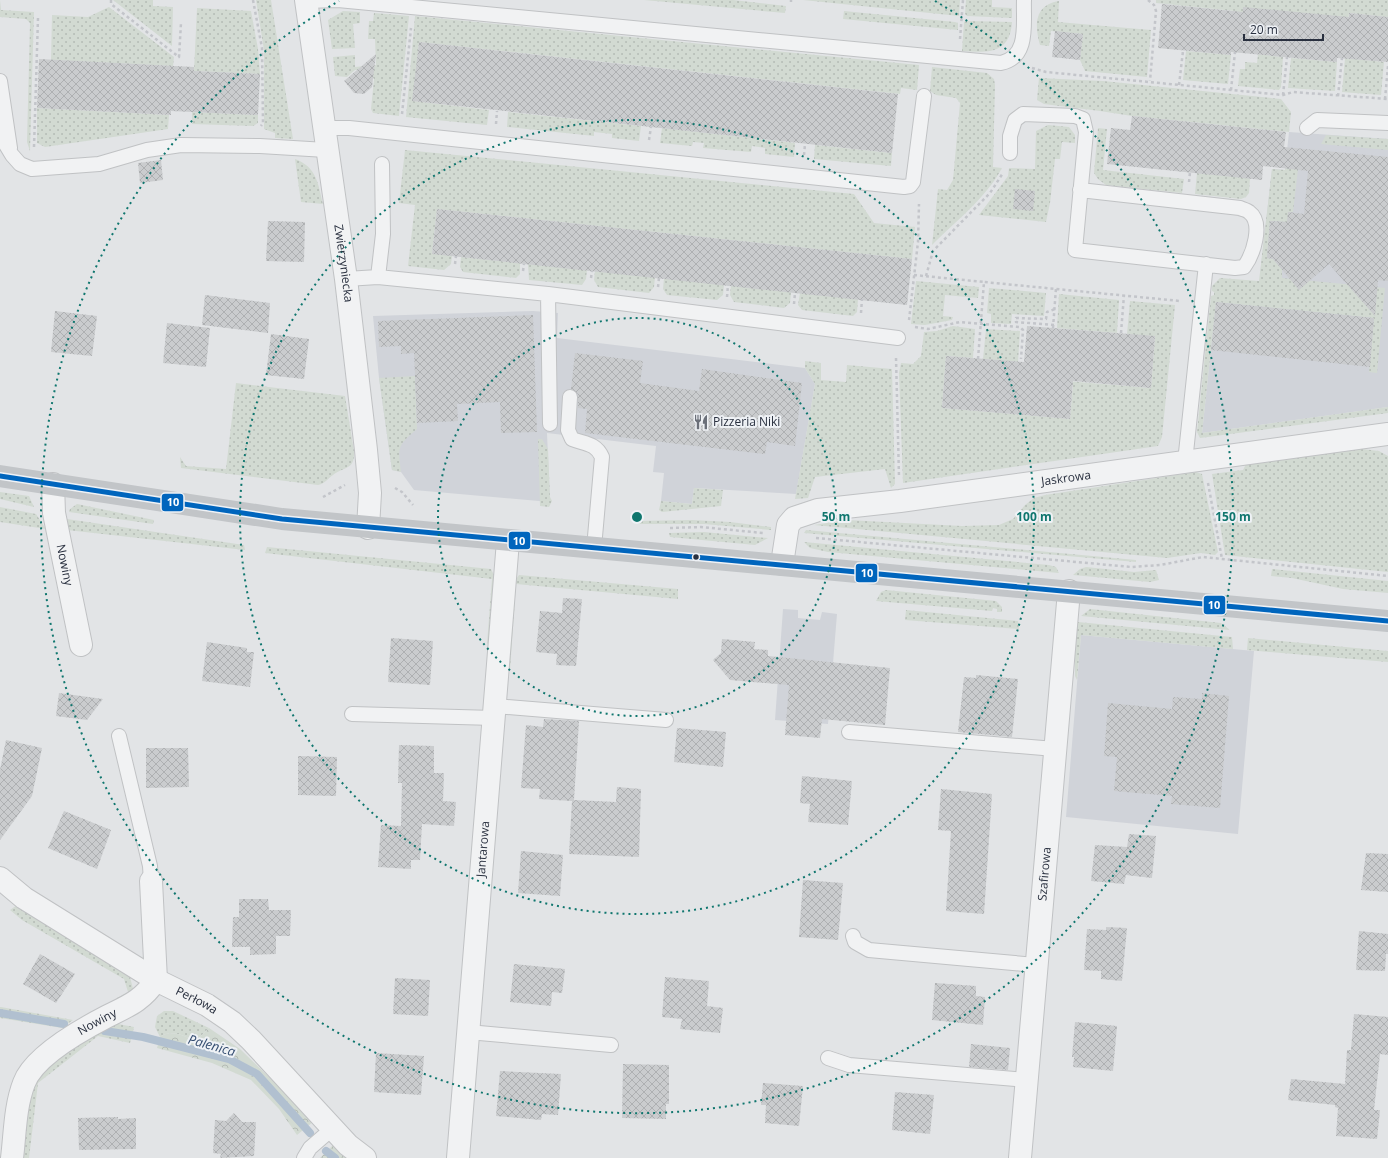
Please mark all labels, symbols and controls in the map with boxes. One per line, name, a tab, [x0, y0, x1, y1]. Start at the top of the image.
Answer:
scale bar	[1244, 16, 1323, 42]
text: 20 m	[1250, 21, 1278, 38]
street label: Zwierzyniecka	[330, 223, 358, 303]
restaurant icon: Pizzeria Niki	[692, 413, 710, 431]
place label: Pizzeria Niki	[713, 413, 780, 430]
street label: Jaskrowa	[1039, 466, 1092, 490]
line badge: 10	[161, 493, 184, 512]
text: 10	[167, 494, 179, 509]
text: 50 m	[822, 508, 850, 525]
text: 100 m	[1016, 508, 1052, 525]
text: 150 m	[1215, 508, 1251, 525]
centre of rings	[630, 510, 644, 524]
line badge: 10	[508, 531, 531, 550]
text: 10	[513, 533, 525, 548]
street label: Nowiny	[53, 543, 78, 588]
unlabelled marker	[691, 552, 701, 562]
line badge: 10	[855, 563, 878, 583]
text: 10	[861, 565, 873, 580]
line badge: 10	[1203, 595, 1226, 615]
text: 10	[1208, 597, 1220, 612]
street label: Jantarowa	[472, 820, 493, 879]
street label: Szafirowa	[1033, 846, 1055, 902]
street label: Perłowa	[173, 982, 221, 1018]
street label: Nowiny	[74, 1004, 120, 1039]
water label: Palenica	[186, 1030, 238, 1061]

